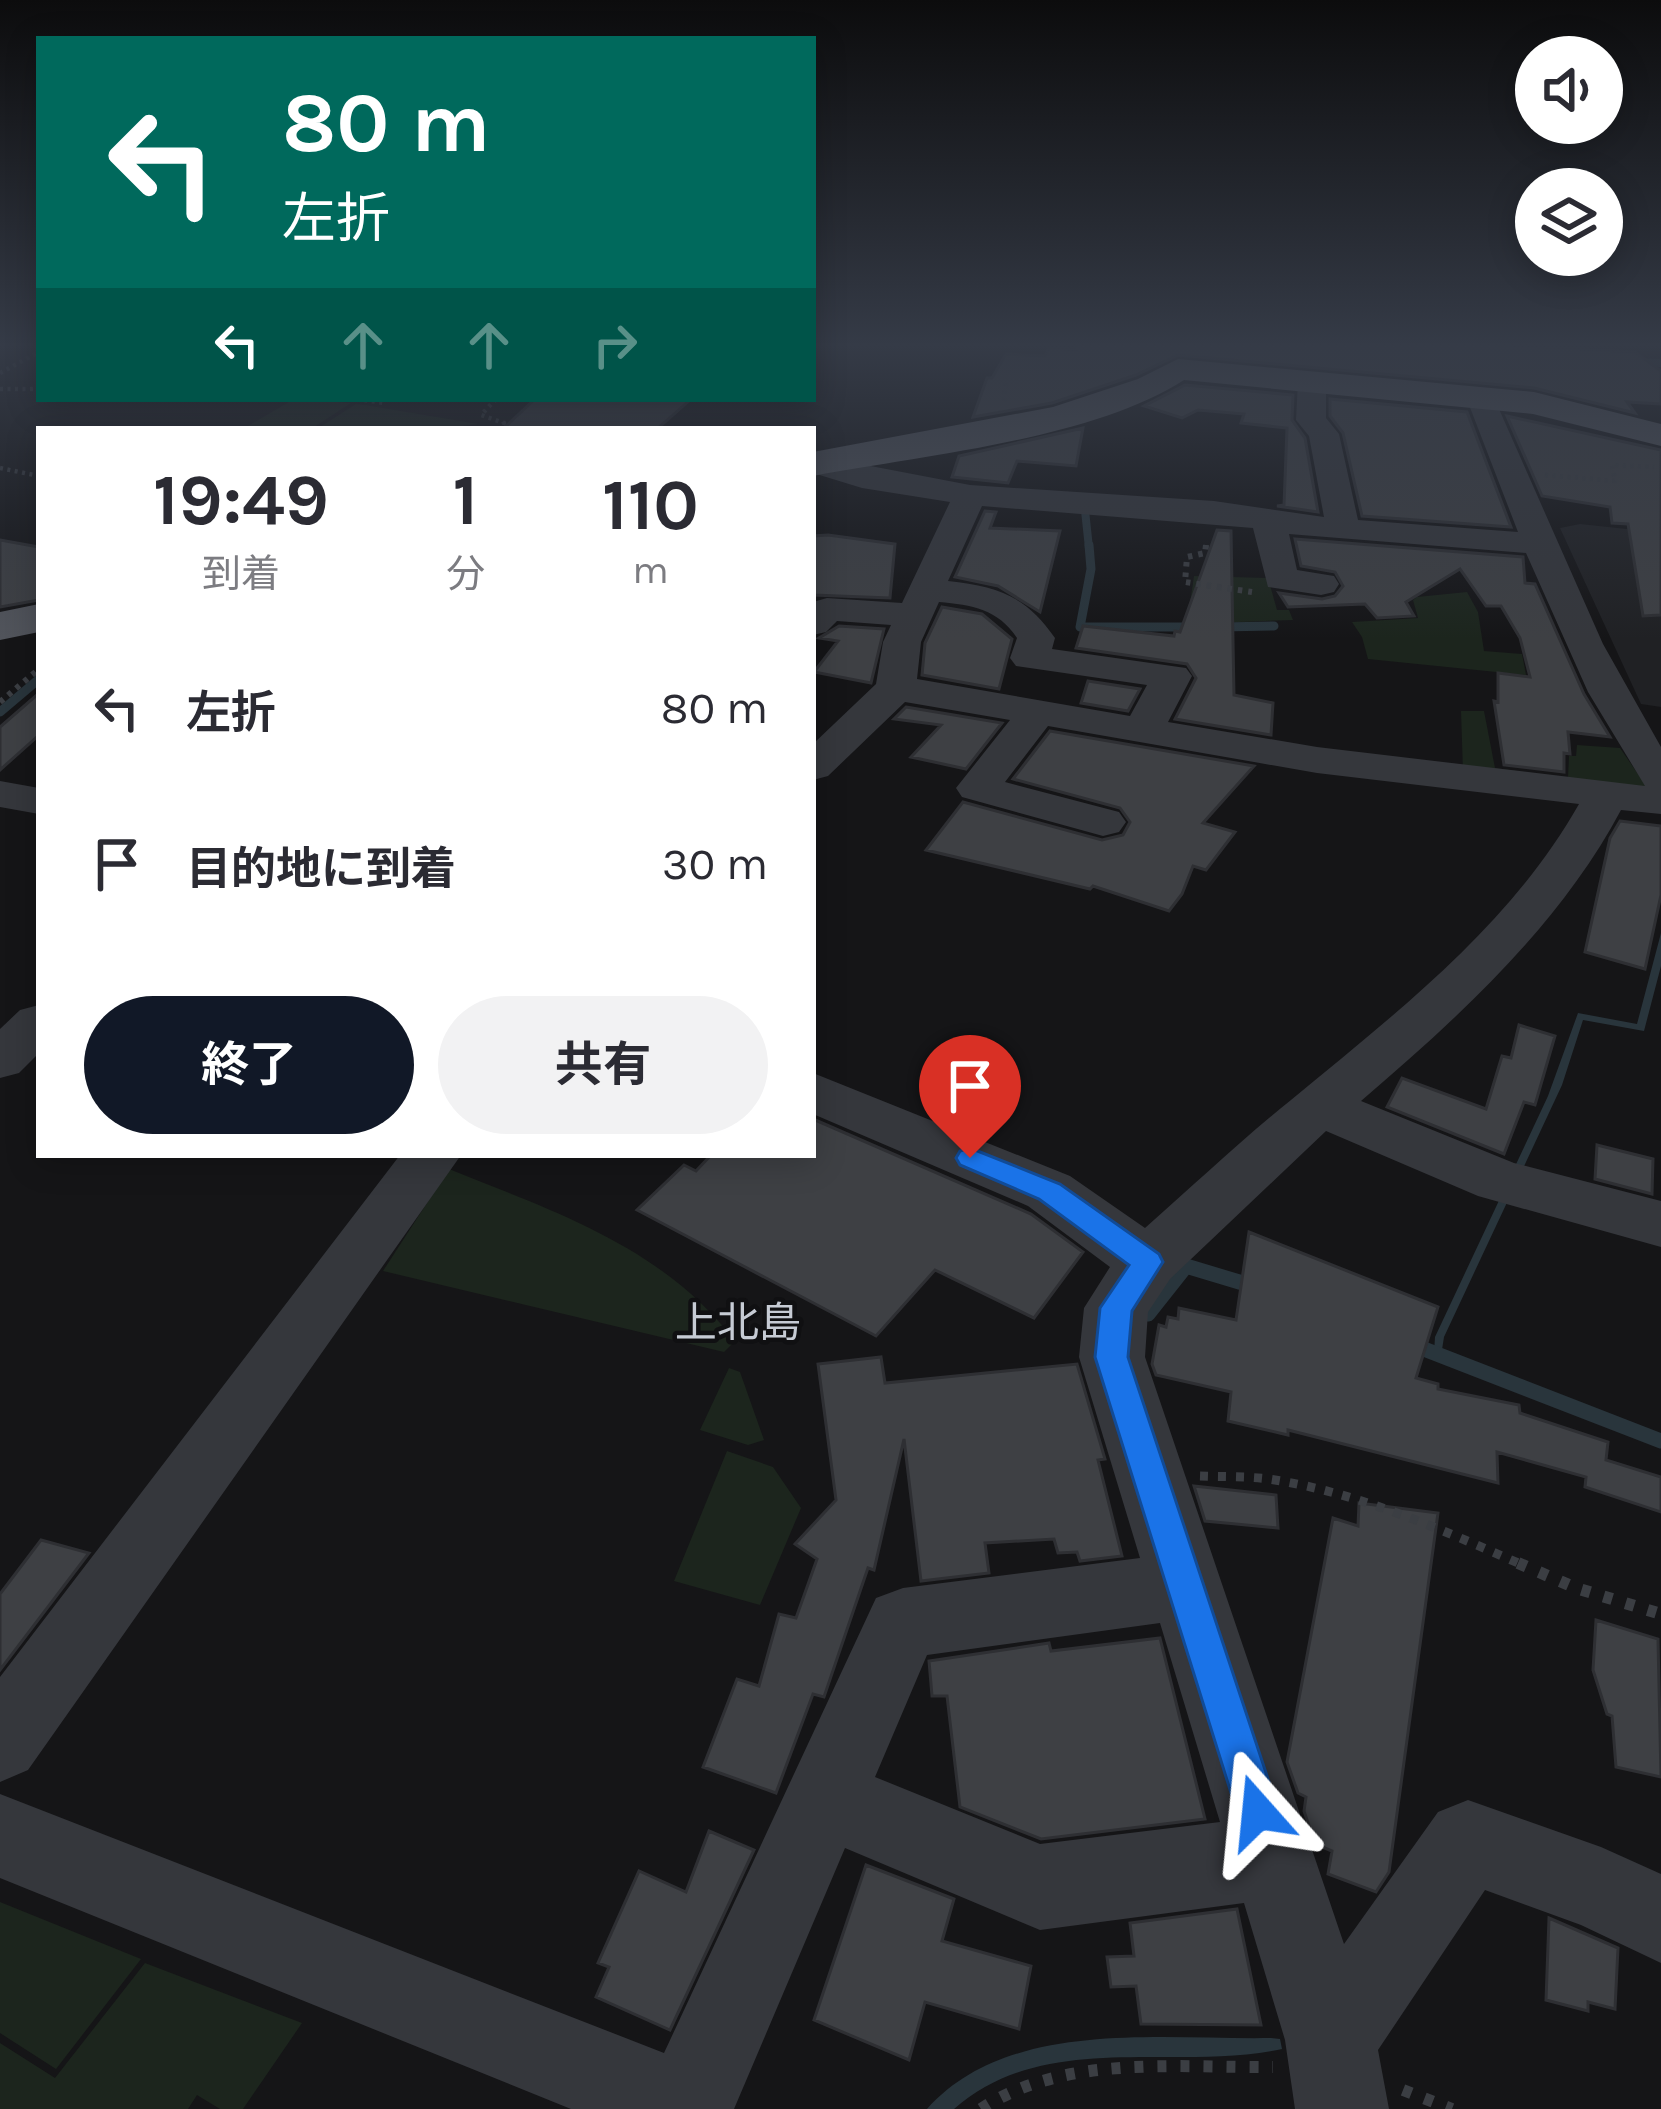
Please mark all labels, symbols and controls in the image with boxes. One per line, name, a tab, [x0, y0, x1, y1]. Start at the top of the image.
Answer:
map controls	[1515, 36, 1623, 276]
button: sound	[1515, 36, 1623, 144]
text: 80 m	[282, 74, 490, 172]
icon: left	[84, 84, 240, 240]
button: layers	[1515, 168, 1623, 276]
text: 左折	[282, 187, 390, 251]
icon: left	[204, 312, 270, 378]
icon: ahead	[330, 312, 396, 378]
icon: ahead	[456, 312, 522, 378]
icon: right	[582, 312, 648, 378]
text: 19:49	[153, 458, 329, 542]
text: 1	[453, 458, 478, 542]
text: 110	[602, 463, 699, 547]
text: m	[632, 547, 669, 593]
text: 到着	[202, 551, 280, 597]
text: 分	[446, 551, 485, 597]
icon: left	[84, 675, 150, 741]
text: 80 m	[661, 682, 768, 734]
text: 左折	[186, 687, 276, 739]
icon: arrive	[84, 831, 150, 897]
text: 30 m	[662, 838, 768, 890]
text: 目的地に到着	[186, 843, 456, 895]
button: 終了	[84, 996, 414, 1134]
button: 共有	[438, 996, 768, 1134]
pin	[919, 1035, 1021, 1158]
icon: arrive	[937, 1053, 1003, 1119]
district label: 上北島	[675, 1298, 801, 1348]
position arrow	[1195, 1749, 1321, 1875]

